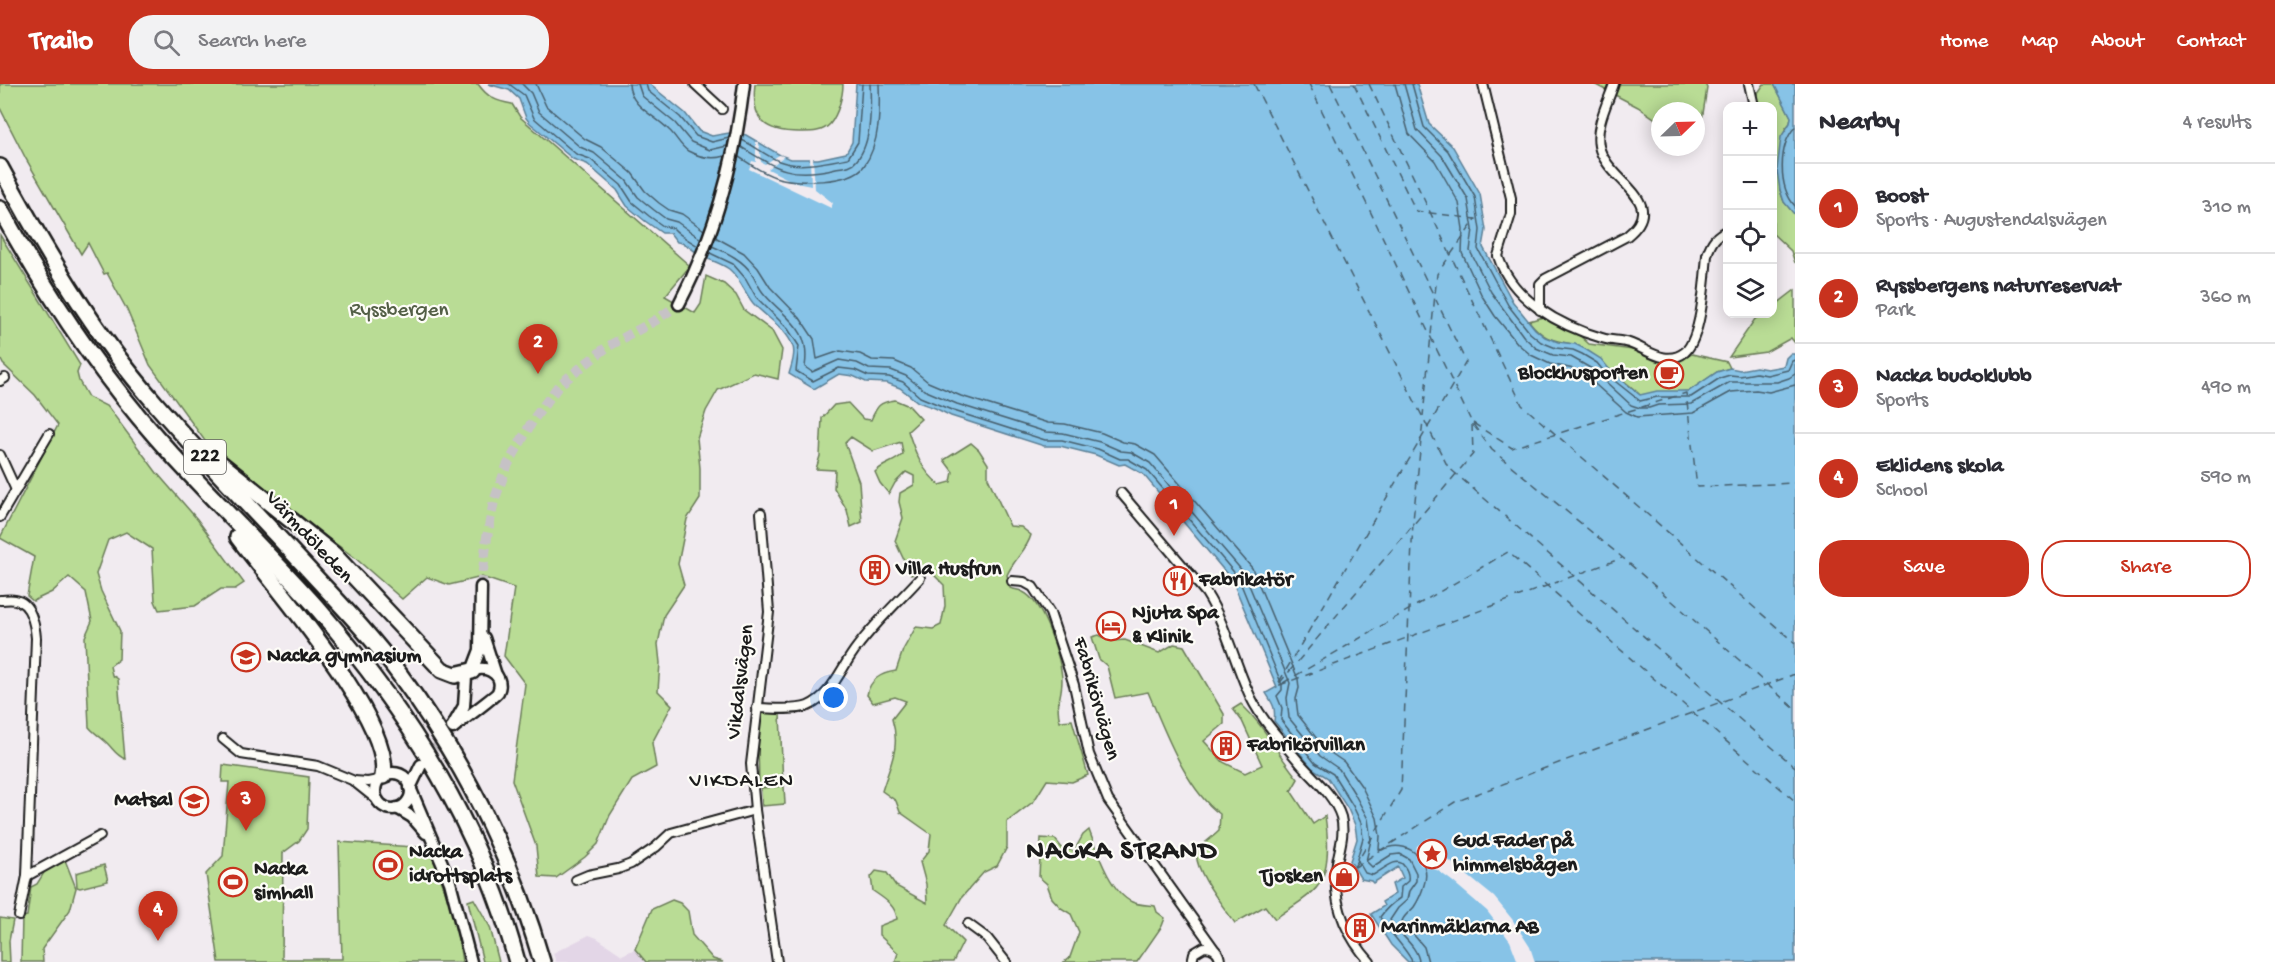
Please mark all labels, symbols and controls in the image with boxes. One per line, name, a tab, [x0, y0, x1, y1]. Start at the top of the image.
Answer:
search box	[129, 15, 549, 69]
text: Trailo	[30, 26, 93, 59]
icon: search	[150, 26, 183, 59]
text: Search here	[198, 29, 306, 55]
text: Home	[1940, 30, 1988, 55]
text: Map	[2021, 30, 2058, 55]
text: About	[2091, 30, 2144, 55]
text: Contact	[2177, 30, 2245, 55]
north arrow	[1651, 102, 1705, 156]
map controls	[1723, 102, 1777, 318]
button: +	[1723, 102, 1777, 156]
text: Nearby	[1819, 108, 1900, 139]
text: 4 results	[2183, 112, 2251, 135]
button: −	[1723, 156, 1777, 210]
text: Boost	[1876, 184, 1927, 210]
text: 1	[1834, 197, 1843, 220]
text: 310 m	[2202, 197, 2251, 220]
button: locate	[1723, 210, 1777, 264]
text: Sports · Augustendalsvägen	[1876, 210, 2107, 233]
button: layers	[1723, 264, 1777, 318]
text: Ryssbergens naturreservat	[1876, 274, 2120, 300]
text: 2	[1834, 287, 1843, 310]
text: 360 m	[2200, 287, 2251, 310]
park label: Ryssbergen	[350, 299, 448, 324]
text: Park	[1876, 300, 1914, 323]
pin: 2	[518, 324, 558, 374]
cafe icon: Blockhusporten	[1653, 358, 1685, 390]
place label: Blockhusporten	[1517, 362, 1649, 387]
text: Nacka budoklubb	[1876, 364, 2032, 390]
text: 3	[1833, 377, 1844, 400]
text: 490 m	[2201, 377, 2251, 400]
text: Sports	[1876, 390, 1928, 413]
road number: 222	[184, 440, 226, 474]
text: Eklidens skola	[1876, 454, 2004, 480]
text: 4	[1834, 467, 1843, 490]
text: 590 m	[2200, 467, 2251, 490]
text: School	[1876, 480, 1928, 503]
street label: Värmdöleden	[258, 486, 357, 589]
pin: 1	[1154, 486, 1194, 536]
button: Save	[1819, 540, 2029, 597]
button: Share	[2041, 540, 2251, 597]
building icon: Villa Husfrun	[859, 554, 891, 586]
place label: Villa Husfrun	[895, 558, 1002, 583]
restaurant icon: Fabrikatör	[1162, 565, 1194, 597]
place label: Fabrikatör	[1198, 569, 1295, 594]
place label: Njuta Spa & Klinik	[1132, 602, 1220, 651]
hotel icon: Njuta Spa & Klinik	[1095, 610, 1127, 642]
street label: Vikdalsvägen	[722, 623, 761, 742]
street label: Fabrikörvägen	[1065, 634, 1125, 763]
school or university icon: Nacka gymnasium	[230, 641, 262, 673]
place label: Nacka gymnasium	[267, 645, 421, 670]
your location	[819, 683, 848, 712]
building icon: Fabrikörvillan	[1210, 730, 1242, 762]
place label: Fabrikörvillan	[1246, 734, 1366, 759]
district label: VIKDALEN	[688, 769, 795, 795]
pin: 3	[226, 782, 266, 831]
school or university icon: Matsal	[178, 785, 210, 817]
place label: Matsal	[114, 789, 173, 814]
place label: Gud Fader på himmelsbågen	[1453, 830, 1578, 879]
district label: NACKA STRAND	[1026, 837, 1218, 869]
place icon: Gud Fader på himmelsbågen	[1416, 838, 1448, 870]
place label: Nacka idrottsplats	[409, 841, 513, 890]
sports icon: Nacka idrottsplats	[372, 849, 404, 881]
place label: Nacka simhall	[254, 858, 314, 907]
shop icon: Tjosken	[1328, 861, 1360, 893]
place label: Tjosken	[1258, 865, 1324, 890]
sports icon: Nacka simhall	[217, 866, 249, 898]
pin: 4	[138, 892, 178, 941]
building icon: Marinmäklarna AB	[1344, 912, 1376, 944]
place label: Marinmäklarna AB	[1381, 916, 1540, 941]

